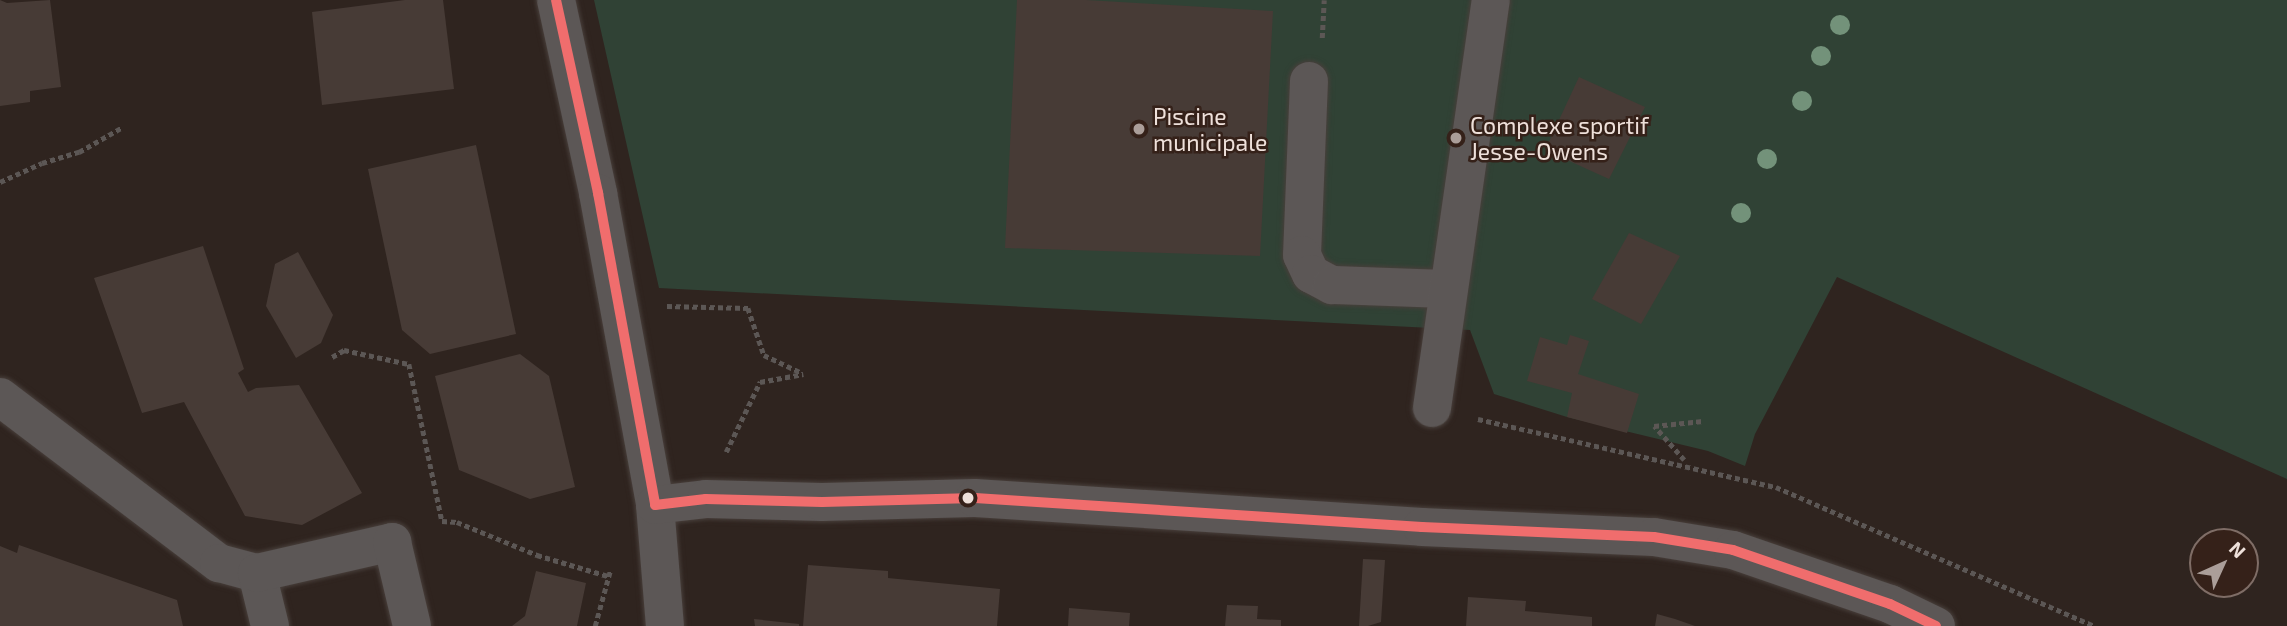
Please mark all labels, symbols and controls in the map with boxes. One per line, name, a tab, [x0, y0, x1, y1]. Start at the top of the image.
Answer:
place label: Piscine municipale	[1153, 102, 1267, 156]
place label: Complexe sportif Jesse-Owens	[1470, 111, 1649, 165]
marker: Piscine municipale	[1131, 121, 1147, 137]
marker: Complexe sportif Jesse-Owens	[1448, 130, 1464, 146]
unlabelled marker	[961, 491, 975, 505]
north arrow	[2189, 528, 2259, 598]
text: N	[2225, 536, 2251, 562]

